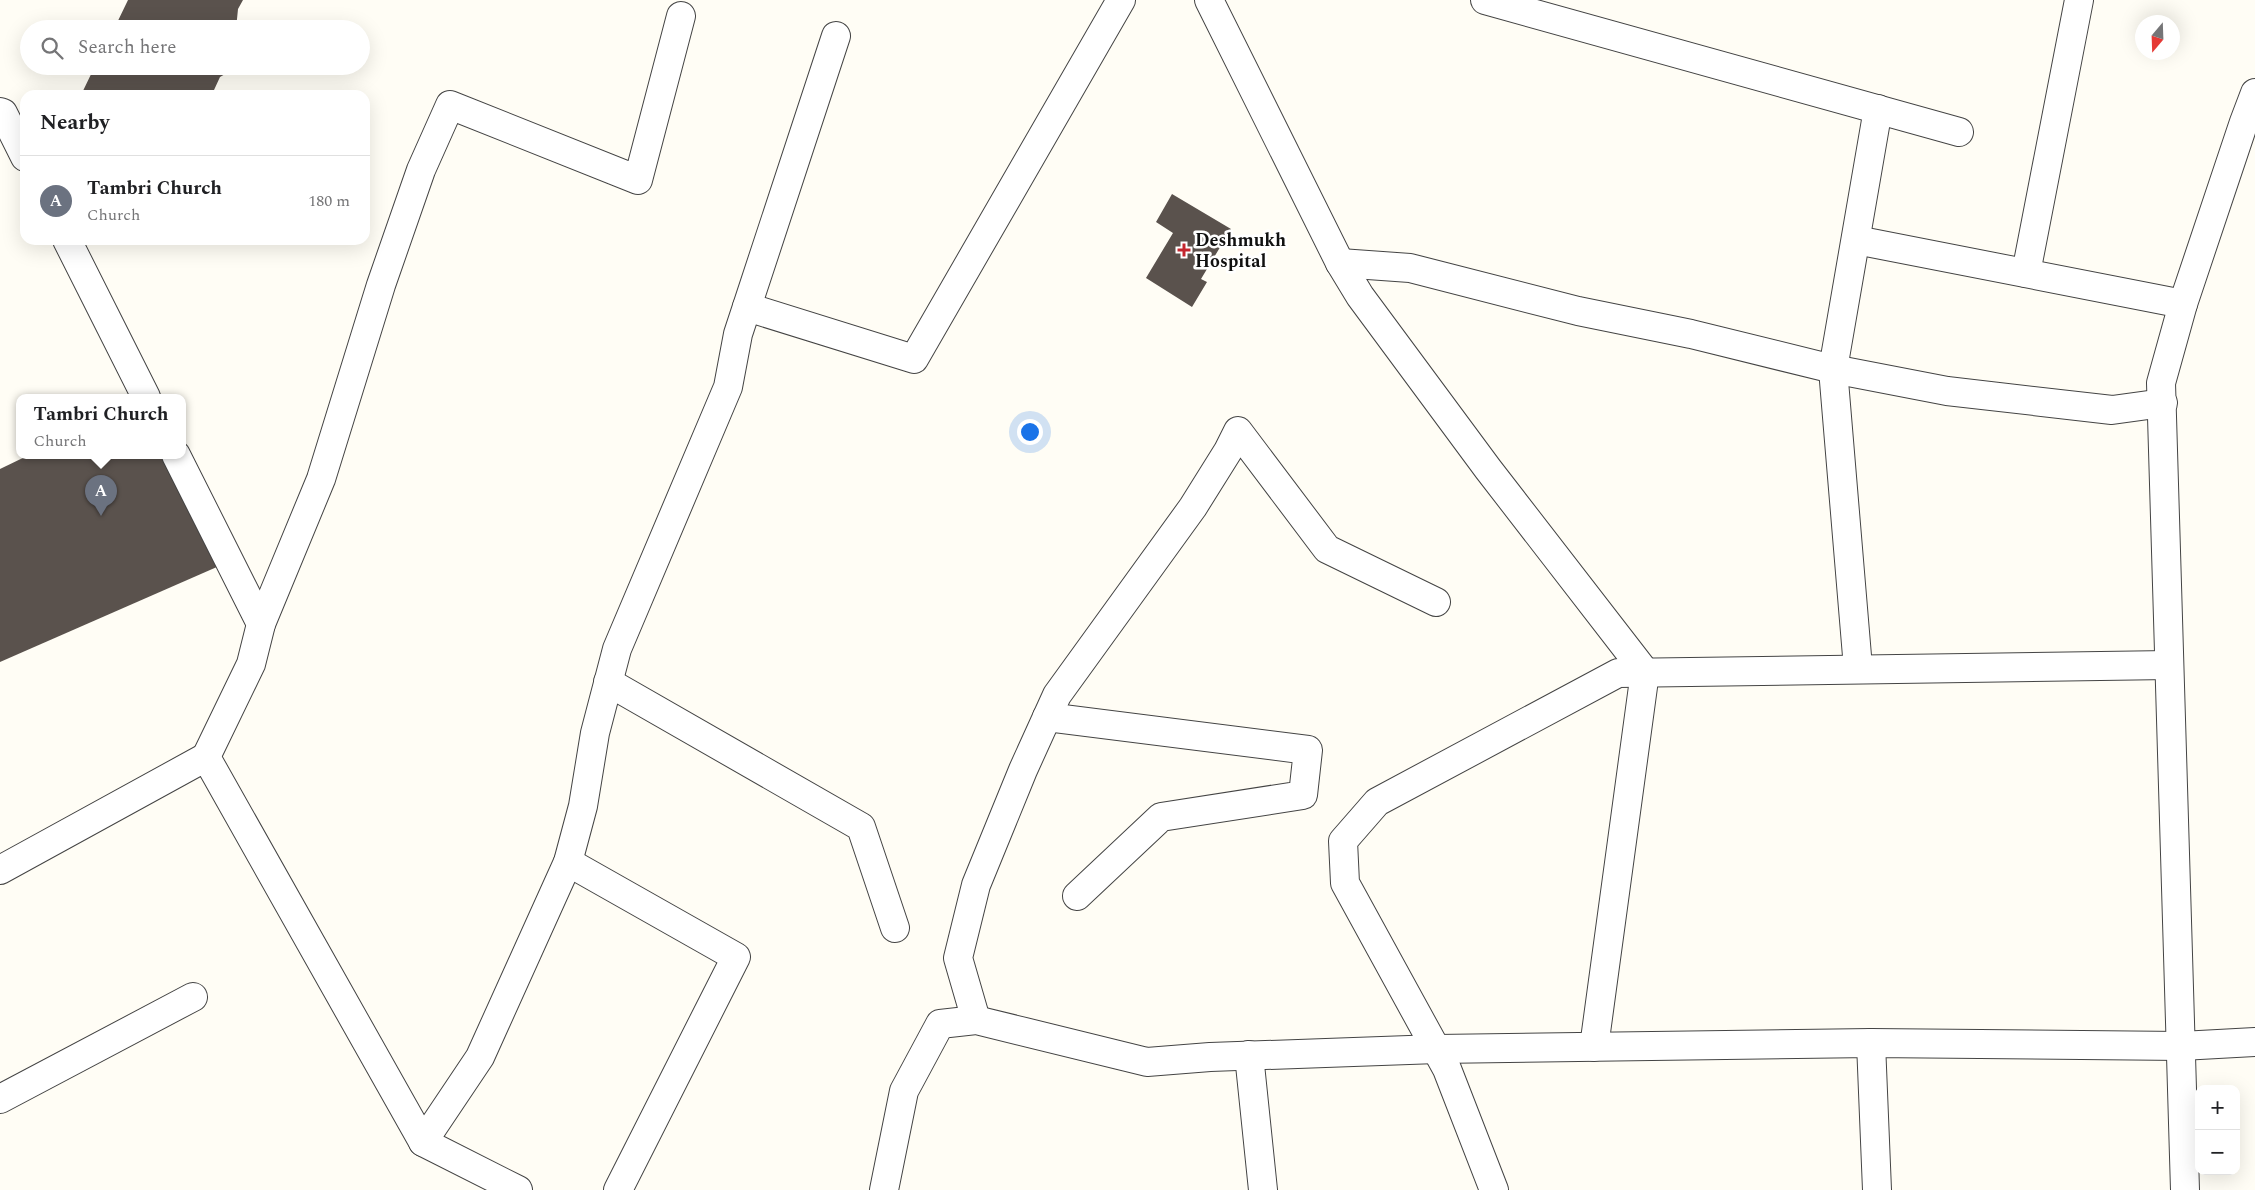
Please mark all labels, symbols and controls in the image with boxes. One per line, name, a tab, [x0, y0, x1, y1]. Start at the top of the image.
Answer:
north arrow	[2135, 15, 2180, 60]
search box	[20, 20, 370, 75]
text: Search here	[78, 33, 177, 62]
icon: search	[38, 34, 66, 62]
text: Nearby	[40, 107, 110, 139]
text: Tambri Church	[87, 174, 222, 203]
text: A	[50, 189, 62, 213]
text: 180 m	[308, 189, 350, 213]
text: Church	[87, 203, 140, 227]
place label: Deshmukh Hospital	[1195, 227, 1286, 275]
marker: Deshmukh Hospital	[1177, 243, 1191, 257]
popup	[16, 394, 186, 459]
text: Tambri Church	[33, 400, 169, 429]
your location	[1017, 419, 1043, 445]
text: Church	[33, 429, 87, 453]
pin: A	[85, 475, 117, 516]
map controls	[2195, 1085, 2240, 1175]
button: +	[2195, 1085, 2240, 1130]
button: −	[2195, 1130, 2240, 1175]

